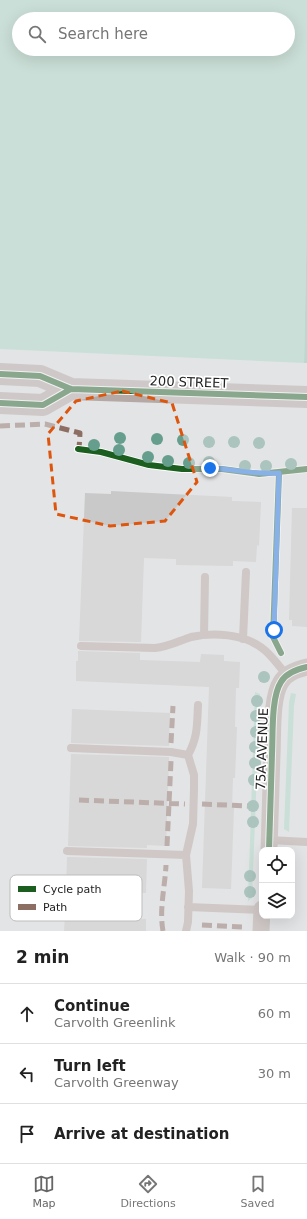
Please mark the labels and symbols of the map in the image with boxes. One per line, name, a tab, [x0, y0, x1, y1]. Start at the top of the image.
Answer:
street label: 200 STREET	[149, 373, 229, 391]
route end	[201, 459, 219, 477]
route start	[265, 621, 283, 639]
street label: 75A AVENUE	[253, 708, 271, 790]
legend	[10, 875, 142, 921]
text: Cycle path	[43, 883, 102, 896]
text: Path	[43, 901, 67, 914]

